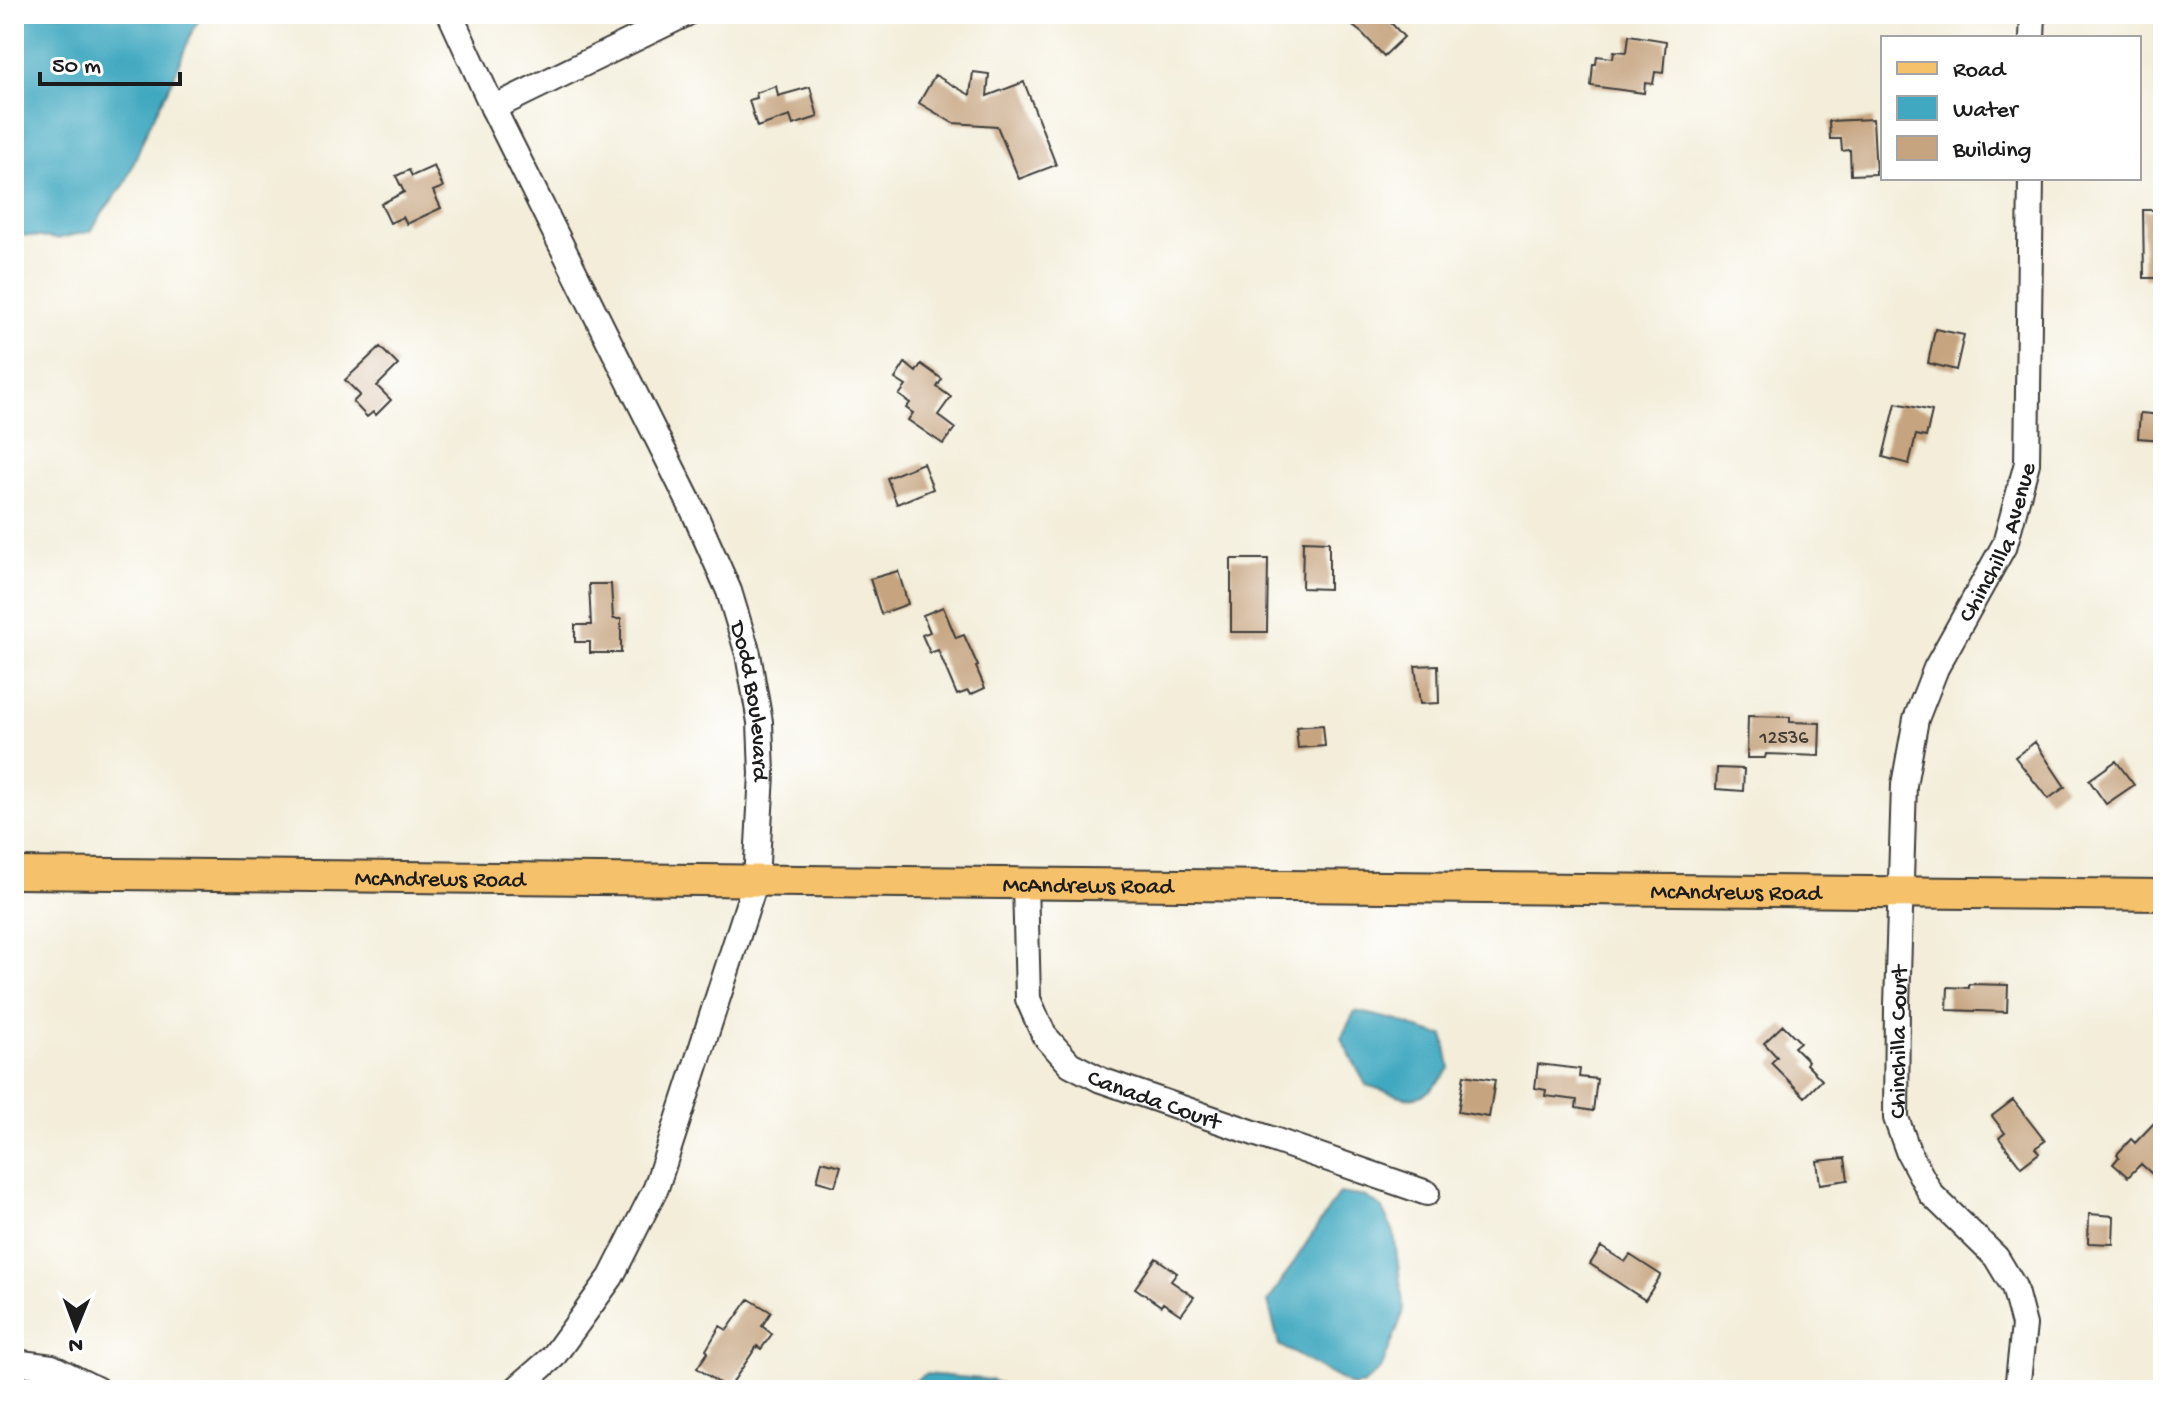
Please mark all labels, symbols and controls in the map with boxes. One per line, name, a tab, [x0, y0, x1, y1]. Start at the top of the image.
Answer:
scale bar	[40, 36, 180, 86]
legend	[1881, 36, 2141, 180]
text: 50 m	[52, 53, 101, 82]
text: Road	[1953, 57, 2007, 86]
text: Water	[1953, 97, 2020, 126]
text: Building	[1952, 137, 2031, 166]
street label: Chinchilla Avenue	[1953, 459, 2045, 628]
street label: Dodd Boulevard	[720, 616, 773, 784]
house number: 12536	[1759, 728, 1809, 751]
street label: McAndrews Road	[354, 865, 527, 896]
street label: McAndrews Road	[1002, 872, 1175, 903]
street label: McAndrews Road	[1650, 879, 1823, 910]
street label: Chinchilla Court	[1885, 963, 1916, 1119]
street label: Canada Court	[1081, 1064, 1226, 1139]
north arrow	[36, 1288, 116, 1368]
text: N	[68, 1331, 83, 1357]

